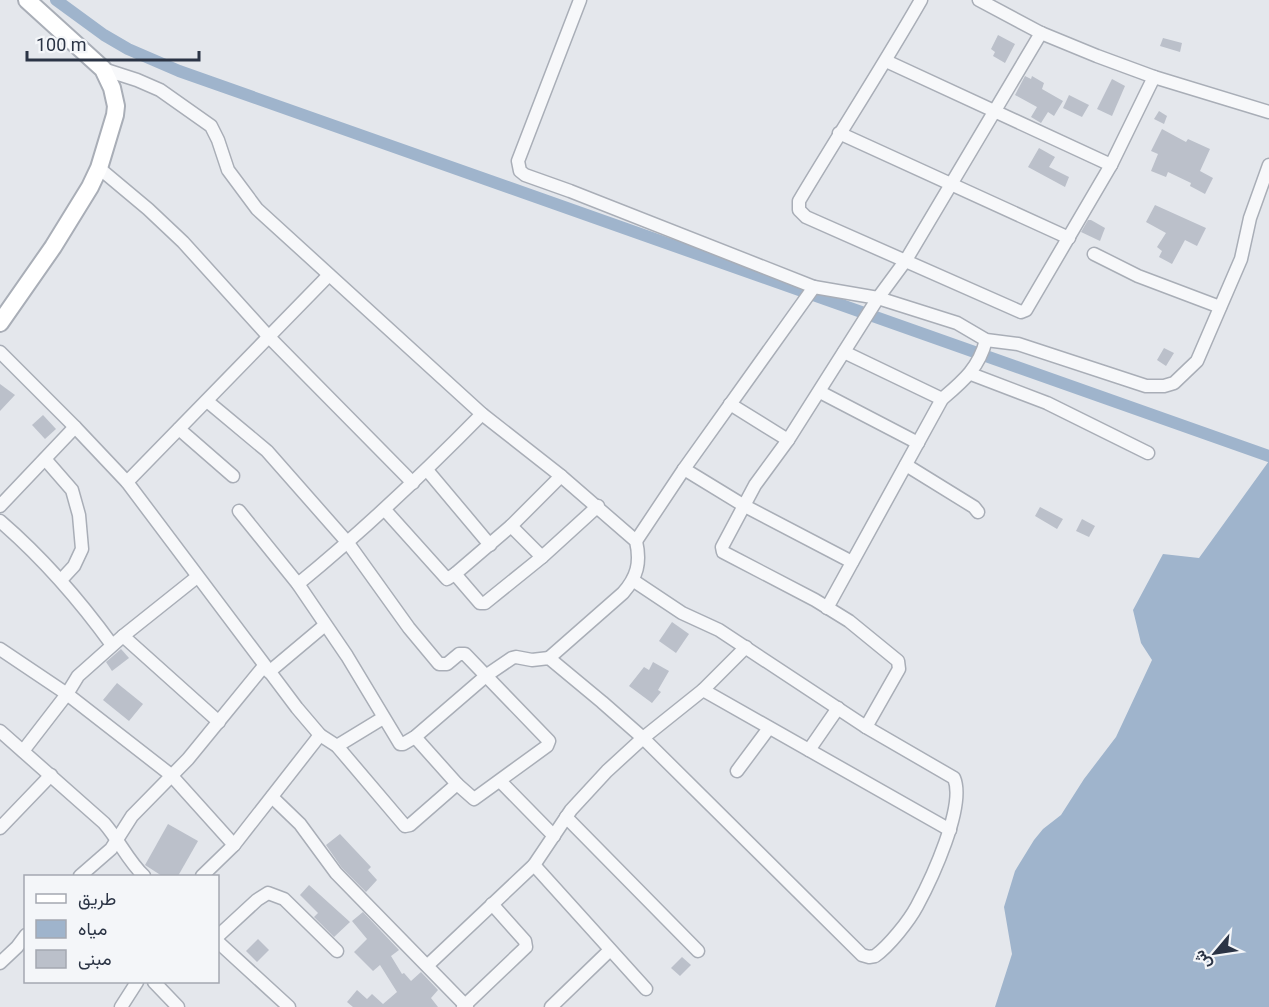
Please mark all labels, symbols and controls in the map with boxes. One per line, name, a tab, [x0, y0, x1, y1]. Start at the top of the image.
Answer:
scale bar	[27, 24, 200, 62]
text: 100 m	[36, 34, 87, 55]
legend	[24, 875, 219, 983]
text: طريق	[78, 888, 116, 910]
text: مياه	[78, 918, 107, 939]
north arrow	[1185, 923, 1245, 983]
text: ش	[1189, 947, 1215, 973]
text: مبنى	[78, 948, 112, 970]

